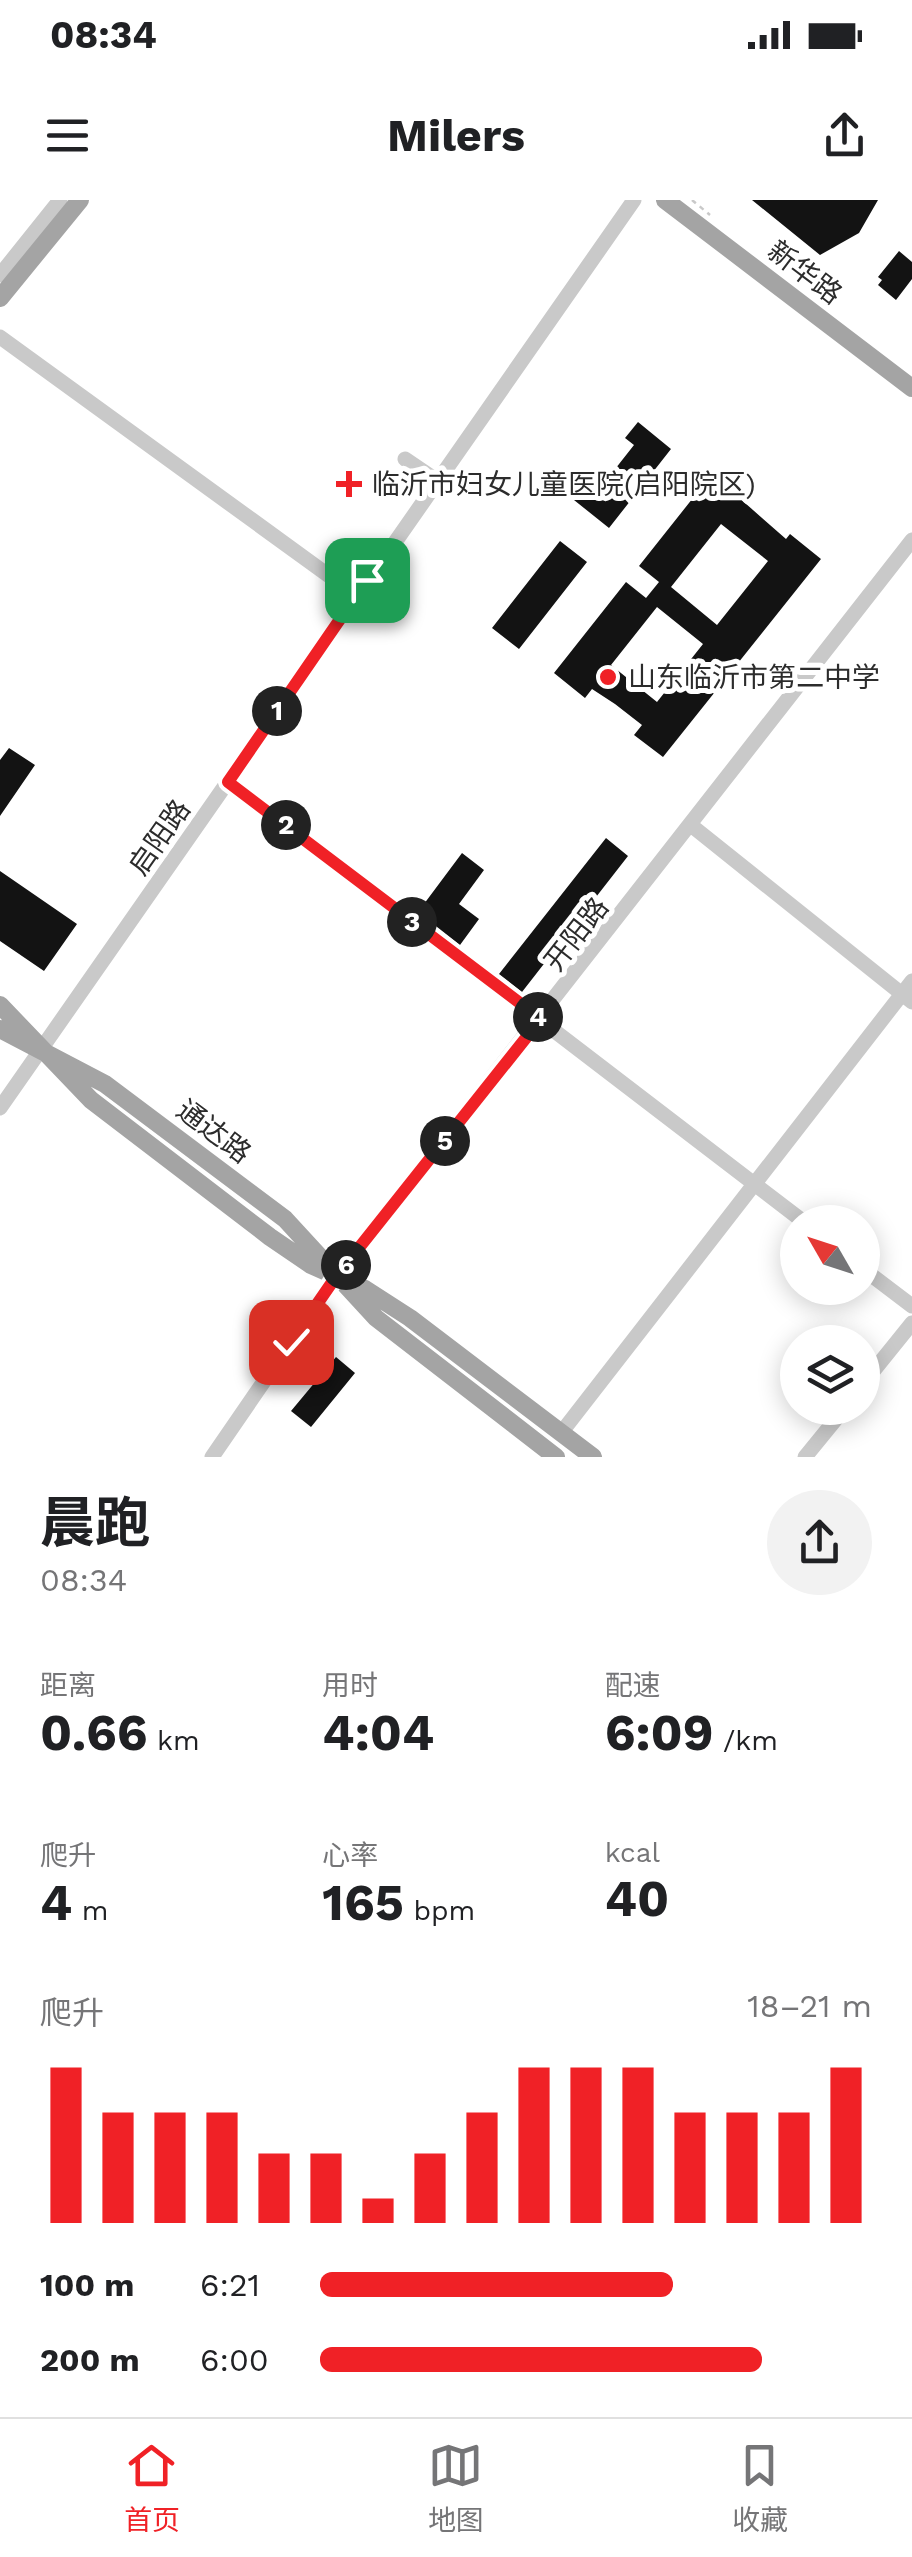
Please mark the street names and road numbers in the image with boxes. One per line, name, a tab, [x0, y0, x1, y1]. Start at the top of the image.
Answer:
street label: 新华路	[761, 234, 848, 311]
street label: 启阳路	[122, 793, 197, 881]
street label: 开阳路	[538, 891, 615, 978]
street label: 通达路	[170, 1093, 257, 1170]

